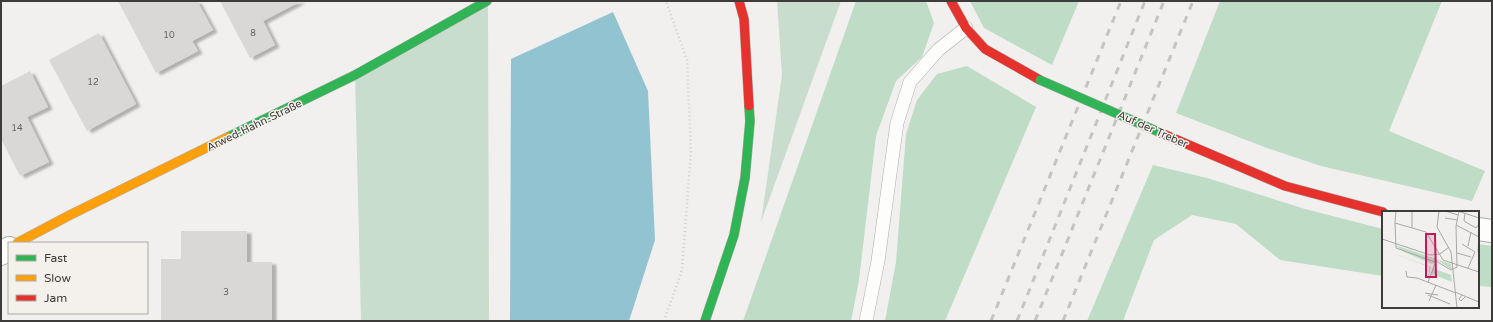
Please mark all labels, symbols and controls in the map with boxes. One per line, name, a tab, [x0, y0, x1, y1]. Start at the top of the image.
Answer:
house number: 8	[250, 28, 256, 39]
house number: 10	[163, 30, 175, 41]
house number: 12	[87, 77, 99, 88]
street label: Arwed-Hahn-Straße	[205, 97, 304, 154]
street label: Auf der Treber	[1116, 108, 1191, 151]
house number: 14	[11, 123, 23, 134]
inset map	[1382, 211, 1479, 308]
legend	[8, 242, 148, 314]
text: Fast	[44, 251, 68, 265]
text: Slow	[44, 271, 71, 285]
house number: 3	[223, 287, 229, 298]
text: Jam	[44, 291, 67, 305]

